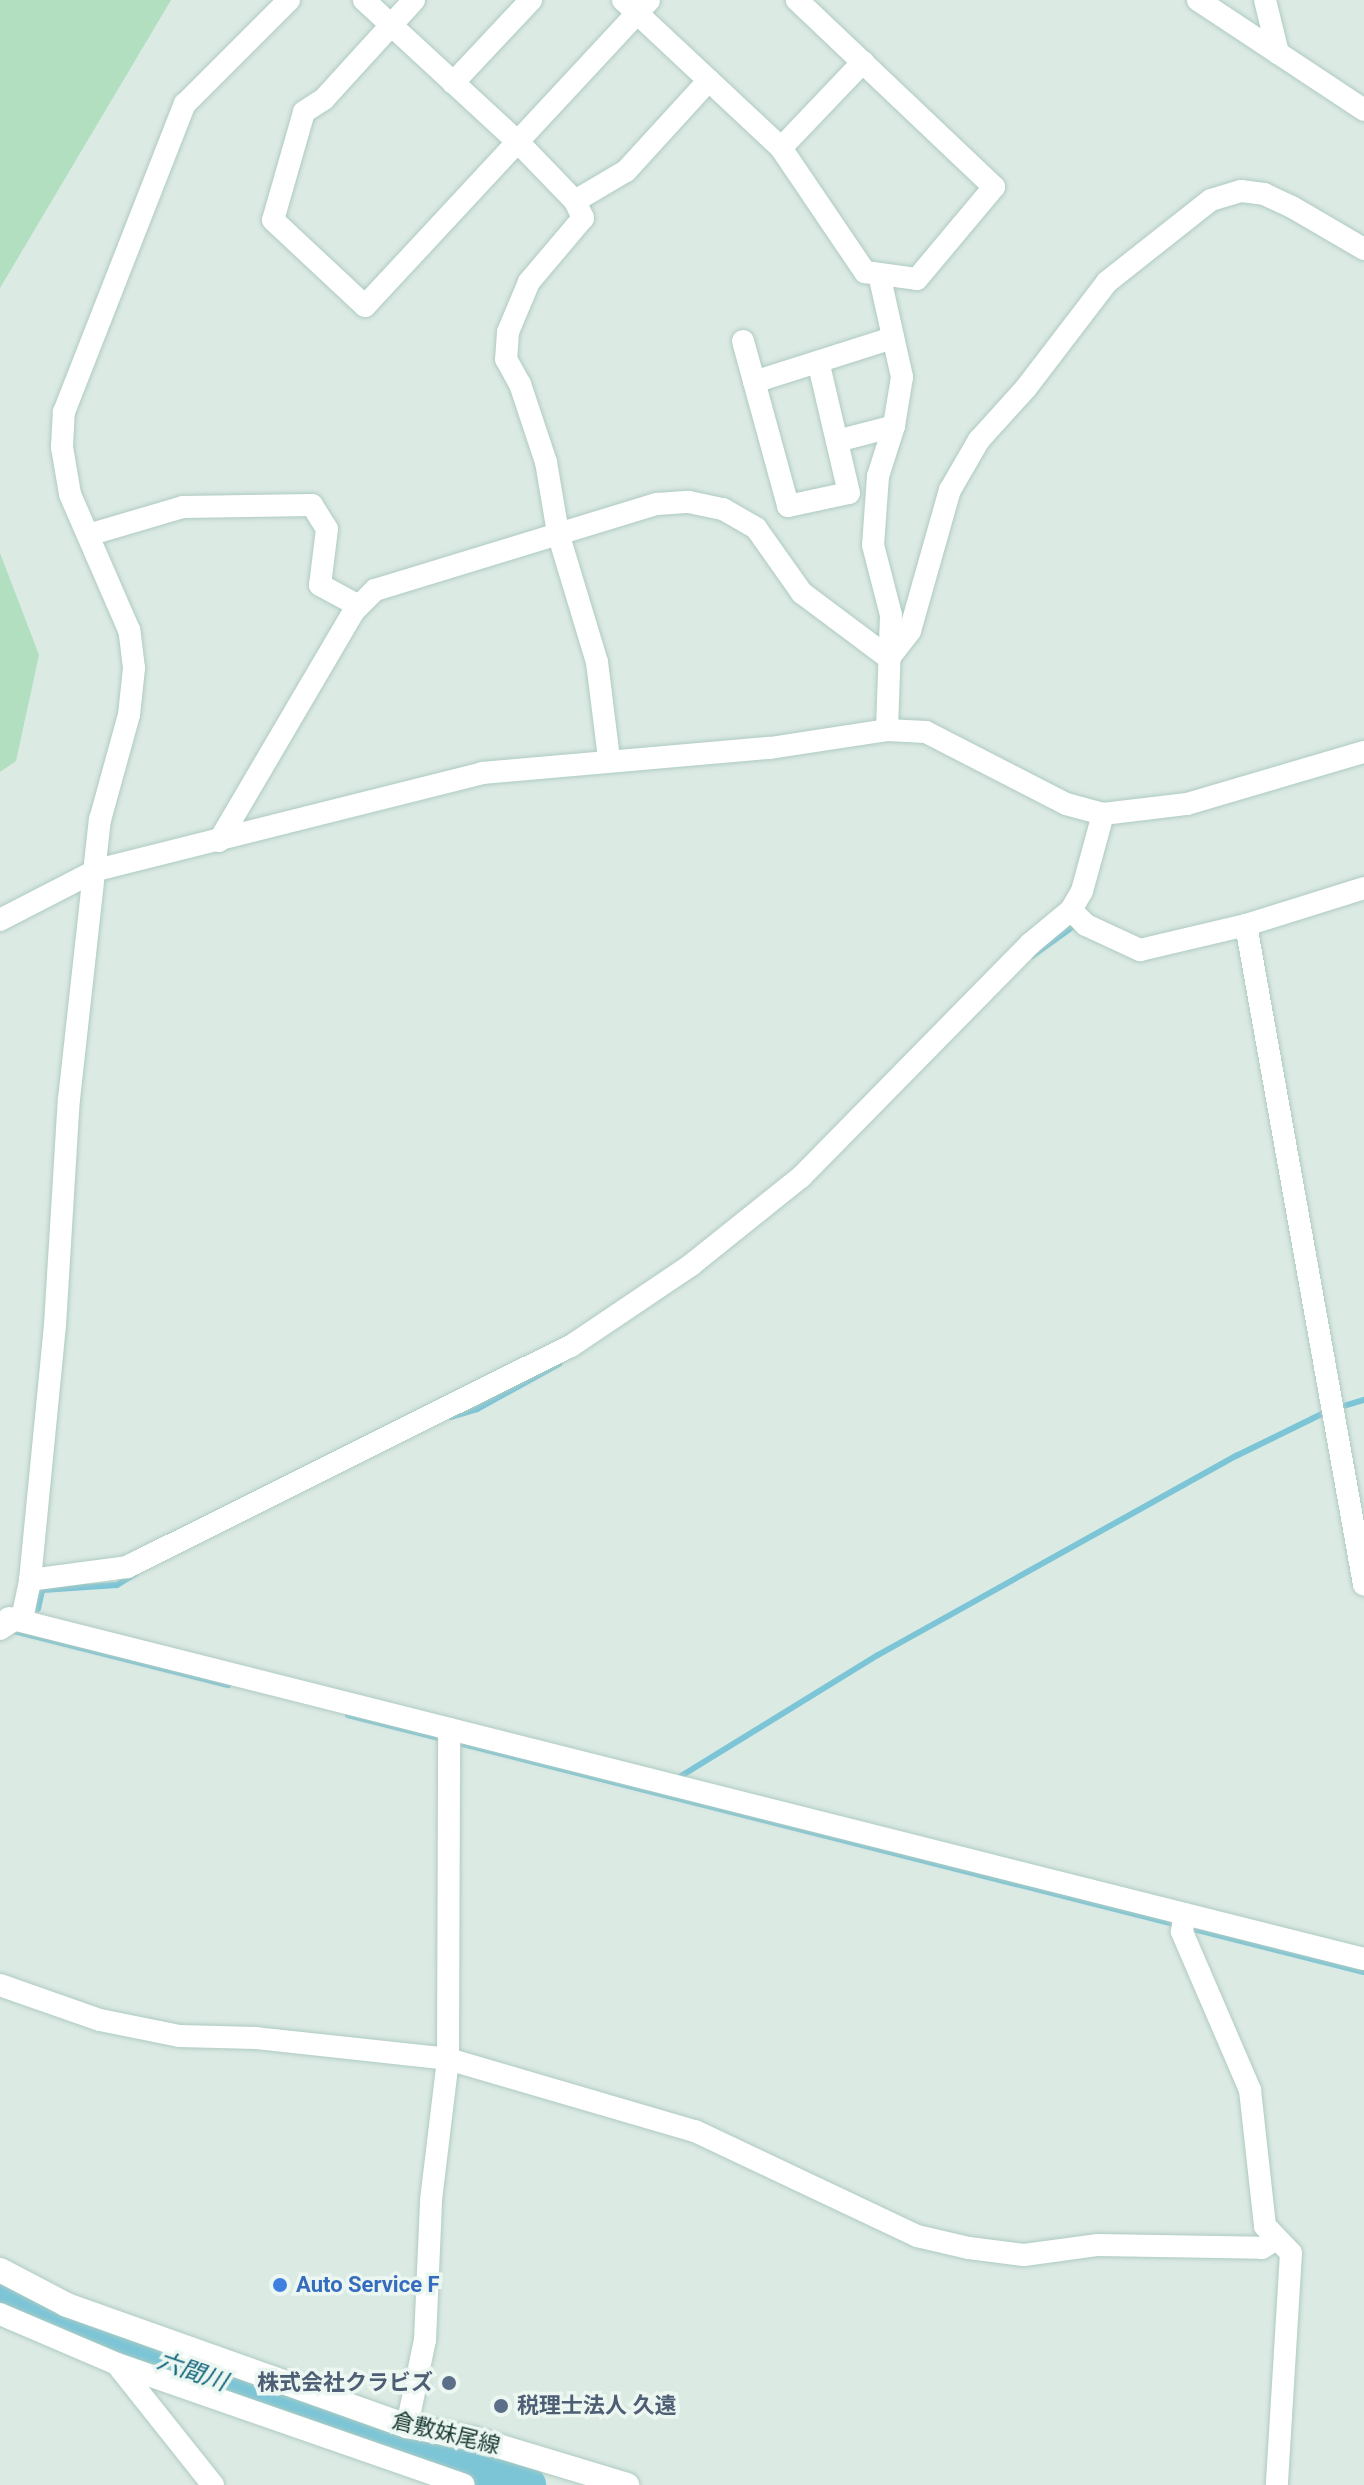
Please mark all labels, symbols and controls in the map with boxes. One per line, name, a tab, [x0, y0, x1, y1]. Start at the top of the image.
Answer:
place label: Auto Service F	[296, 2272, 440, 2298]
marker: Auto Service F	[271, 2276, 289, 2294]
water label: 六間川	[153, 2347, 231, 2397]
place label: 株式会社クラビズ	[257, 2370, 433, 2396]
marker: 株式会社クラビズ	[440, 2374, 458, 2392]
place label: 税理士法人 久遠	[517, 2393, 676, 2419]
marker: 税理士法人 久遠	[492, 2397, 510, 2415]
street label: 倉敷妹尾線	[389, 2407, 503, 2459]

